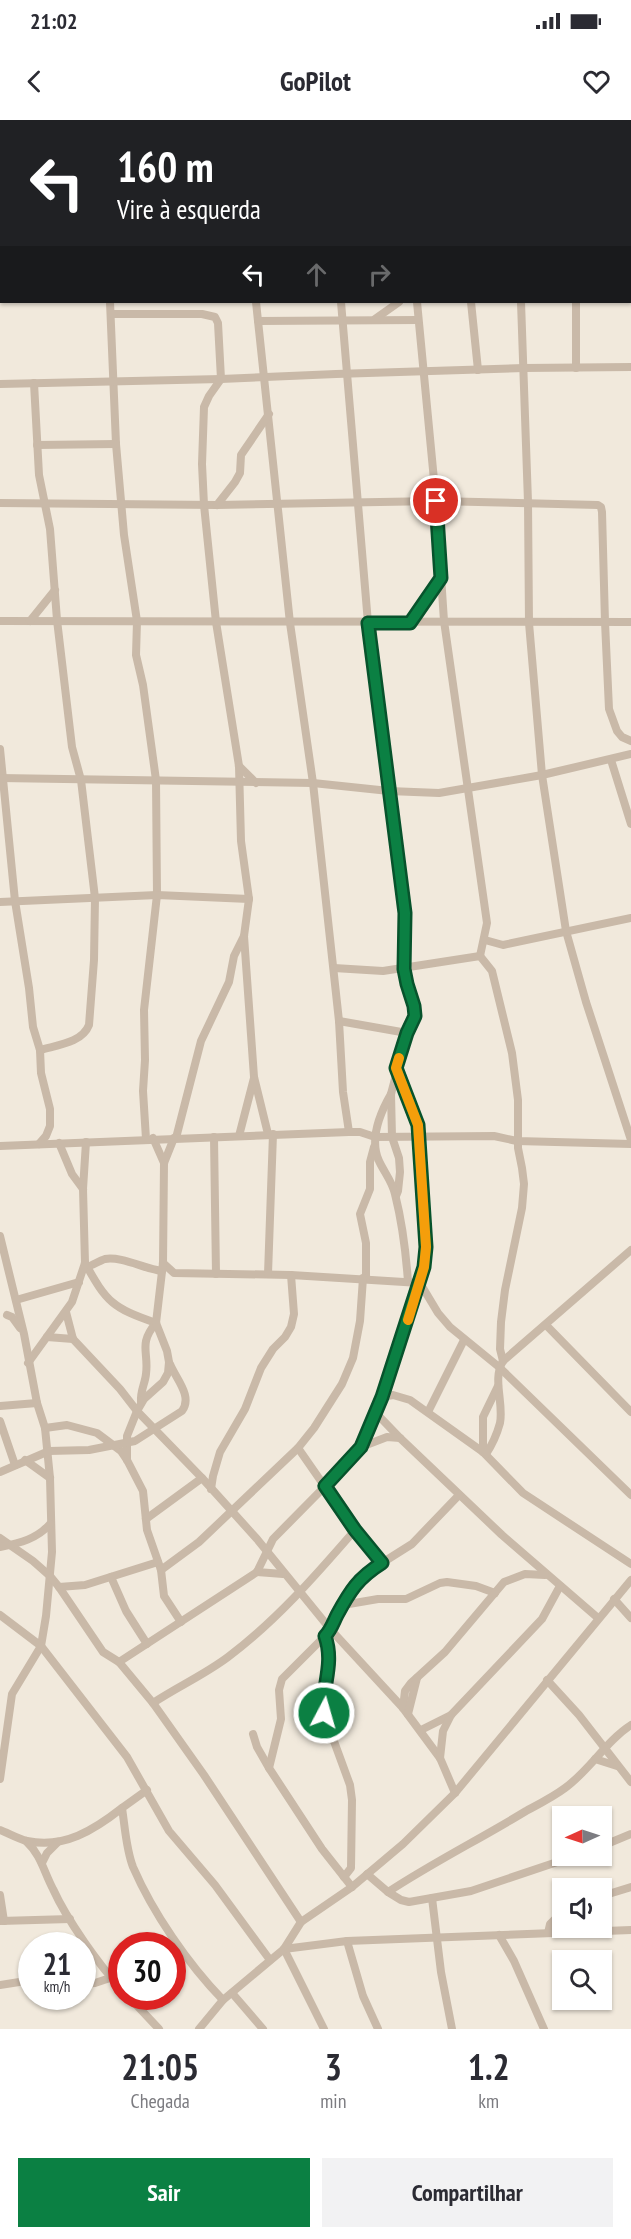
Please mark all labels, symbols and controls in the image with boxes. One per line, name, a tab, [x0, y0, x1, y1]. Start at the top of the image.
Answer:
text: 21:02	[30, 7, 78, 35]
text: GoPilot	[280, 64, 351, 98]
icon: back	[18, 65, 51, 98]
icon: heart	[580, 65, 613, 98]
text: 160 m	[117, 139, 214, 194]
icon: left	[18, 144, 96, 222]
text: Vire à esquerda	[117, 192, 261, 226]
icon: left	[237, 258, 270, 291]
icon: ahead	[300, 258, 333, 291]
icon: right	[363, 258, 396, 291]
pin	[410, 475, 461, 526]
icon: arrive	[419, 484, 452, 517]
position arrow	[292, 1681, 356, 1745]
north arrow	[552, 1806, 612, 1866]
map controls	[552, 1806, 612, 2010]
button: sound	[552, 1878, 612, 1938]
speed limit sign: 30	[108, 1932, 186, 2010]
text: 21	[43, 1944, 71, 1983]
button: search	[552, 1950, 612, 2010]
text: km/h	[44, 1977, 70, 1996]
text: 21:05	[121, 2043, 199, 2090]
text: 3	[325, 2043, 342, 2090]
text: 1.2	[468, 2043, 510, 2090]
text: Chegada	[130, 2088, 190, 2114]
text: min	[320, 2088, 346, 2114]
text: km	[478, 2088, 499, 2114]
button: Sair	[18, 2158, 310, 2227]
button: Compartilhar	[322, 2158, 613, 2227]

